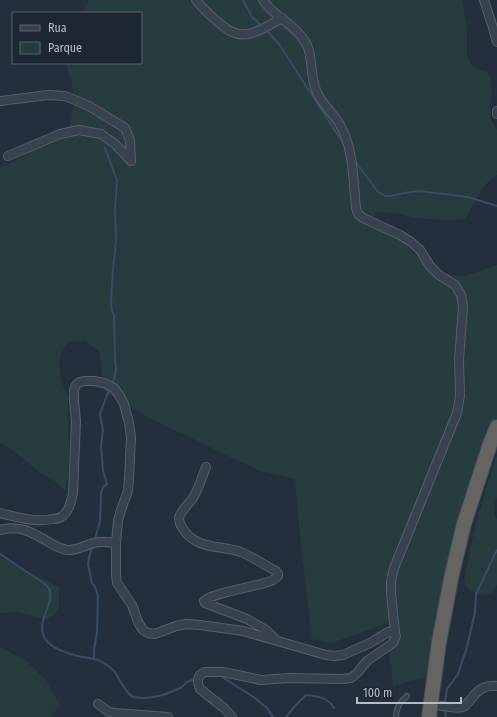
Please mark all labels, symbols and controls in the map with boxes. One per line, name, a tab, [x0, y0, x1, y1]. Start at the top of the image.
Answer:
legend	[12, 12, 142, 64]
text: Rua	[48, 21, 67, 35]
text: Parque	[48, 41, 82, 55]
scale bar	[357, 679, 461, 705]
text: 100 m	[363, 686, 392, 700]

